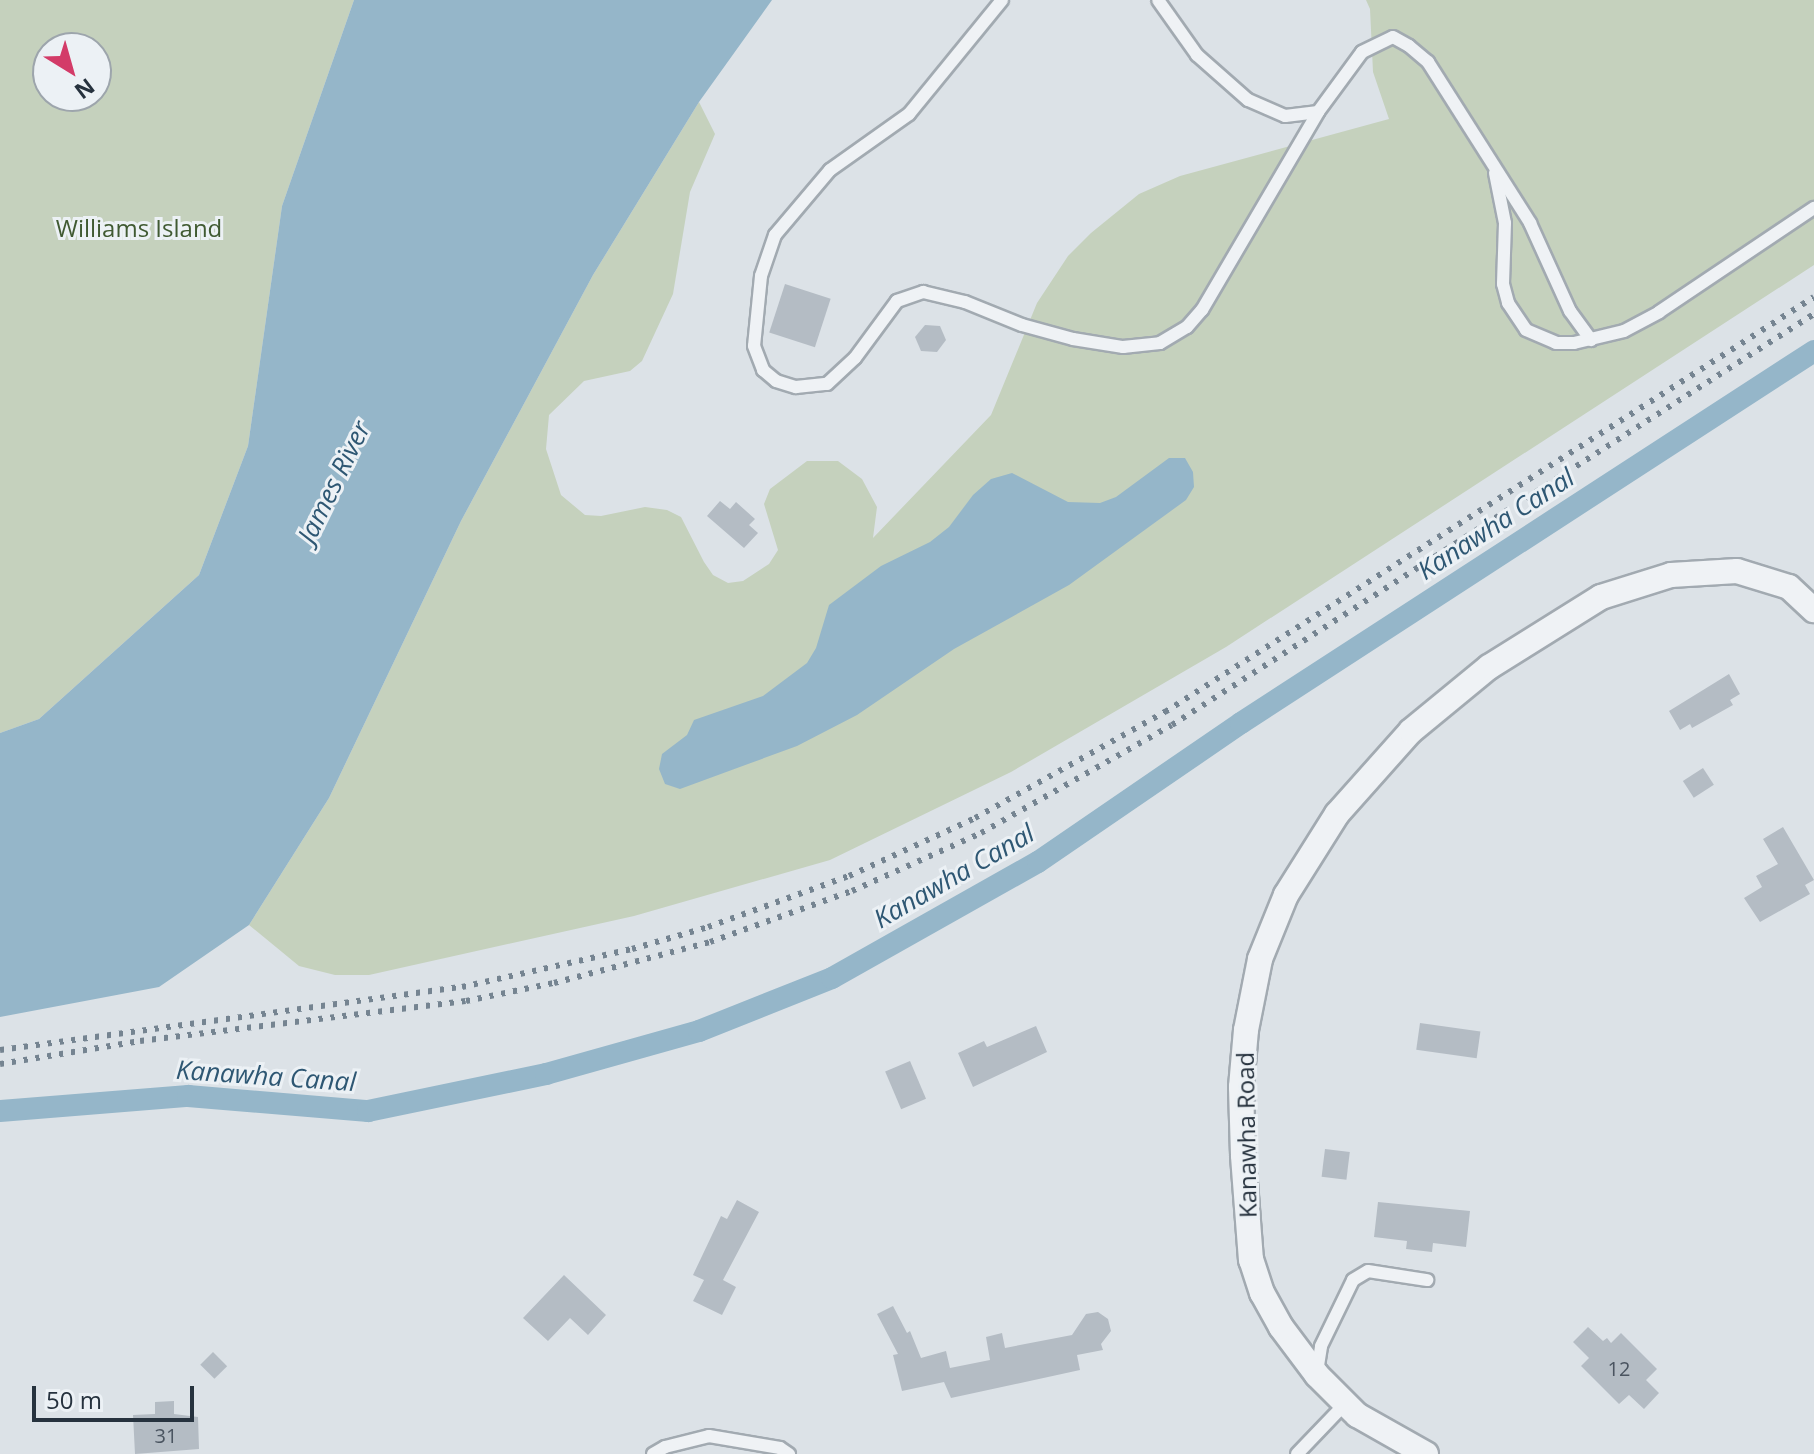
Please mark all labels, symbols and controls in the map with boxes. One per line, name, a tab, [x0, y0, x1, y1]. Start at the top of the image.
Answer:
north arrow	[32, 32, 112, 112]
text: N	[69, 72, 101, 107]
park label: Williams Island	[56, 214, 222, 242]
water label: James River	[291, 416, 377, 548]
water label: Kanawha Canal	[1412, 462, 1580, 586]
water label: Kanawha Canal	[868, 817, 1040, 935]
street label: Kanawha Road	[1230, 1052, 1262, 1218]
water label: Kanawha Canal	[175, 1054, 357, 1098]
house number: 12	[1608, 1356, 1630, 1380]
scale bar	[36, 1370, 198, 1420]
text: 50 m	[46, 1383, 102, 1416]
house number: 31	[155, 1423, 177, 1447]

